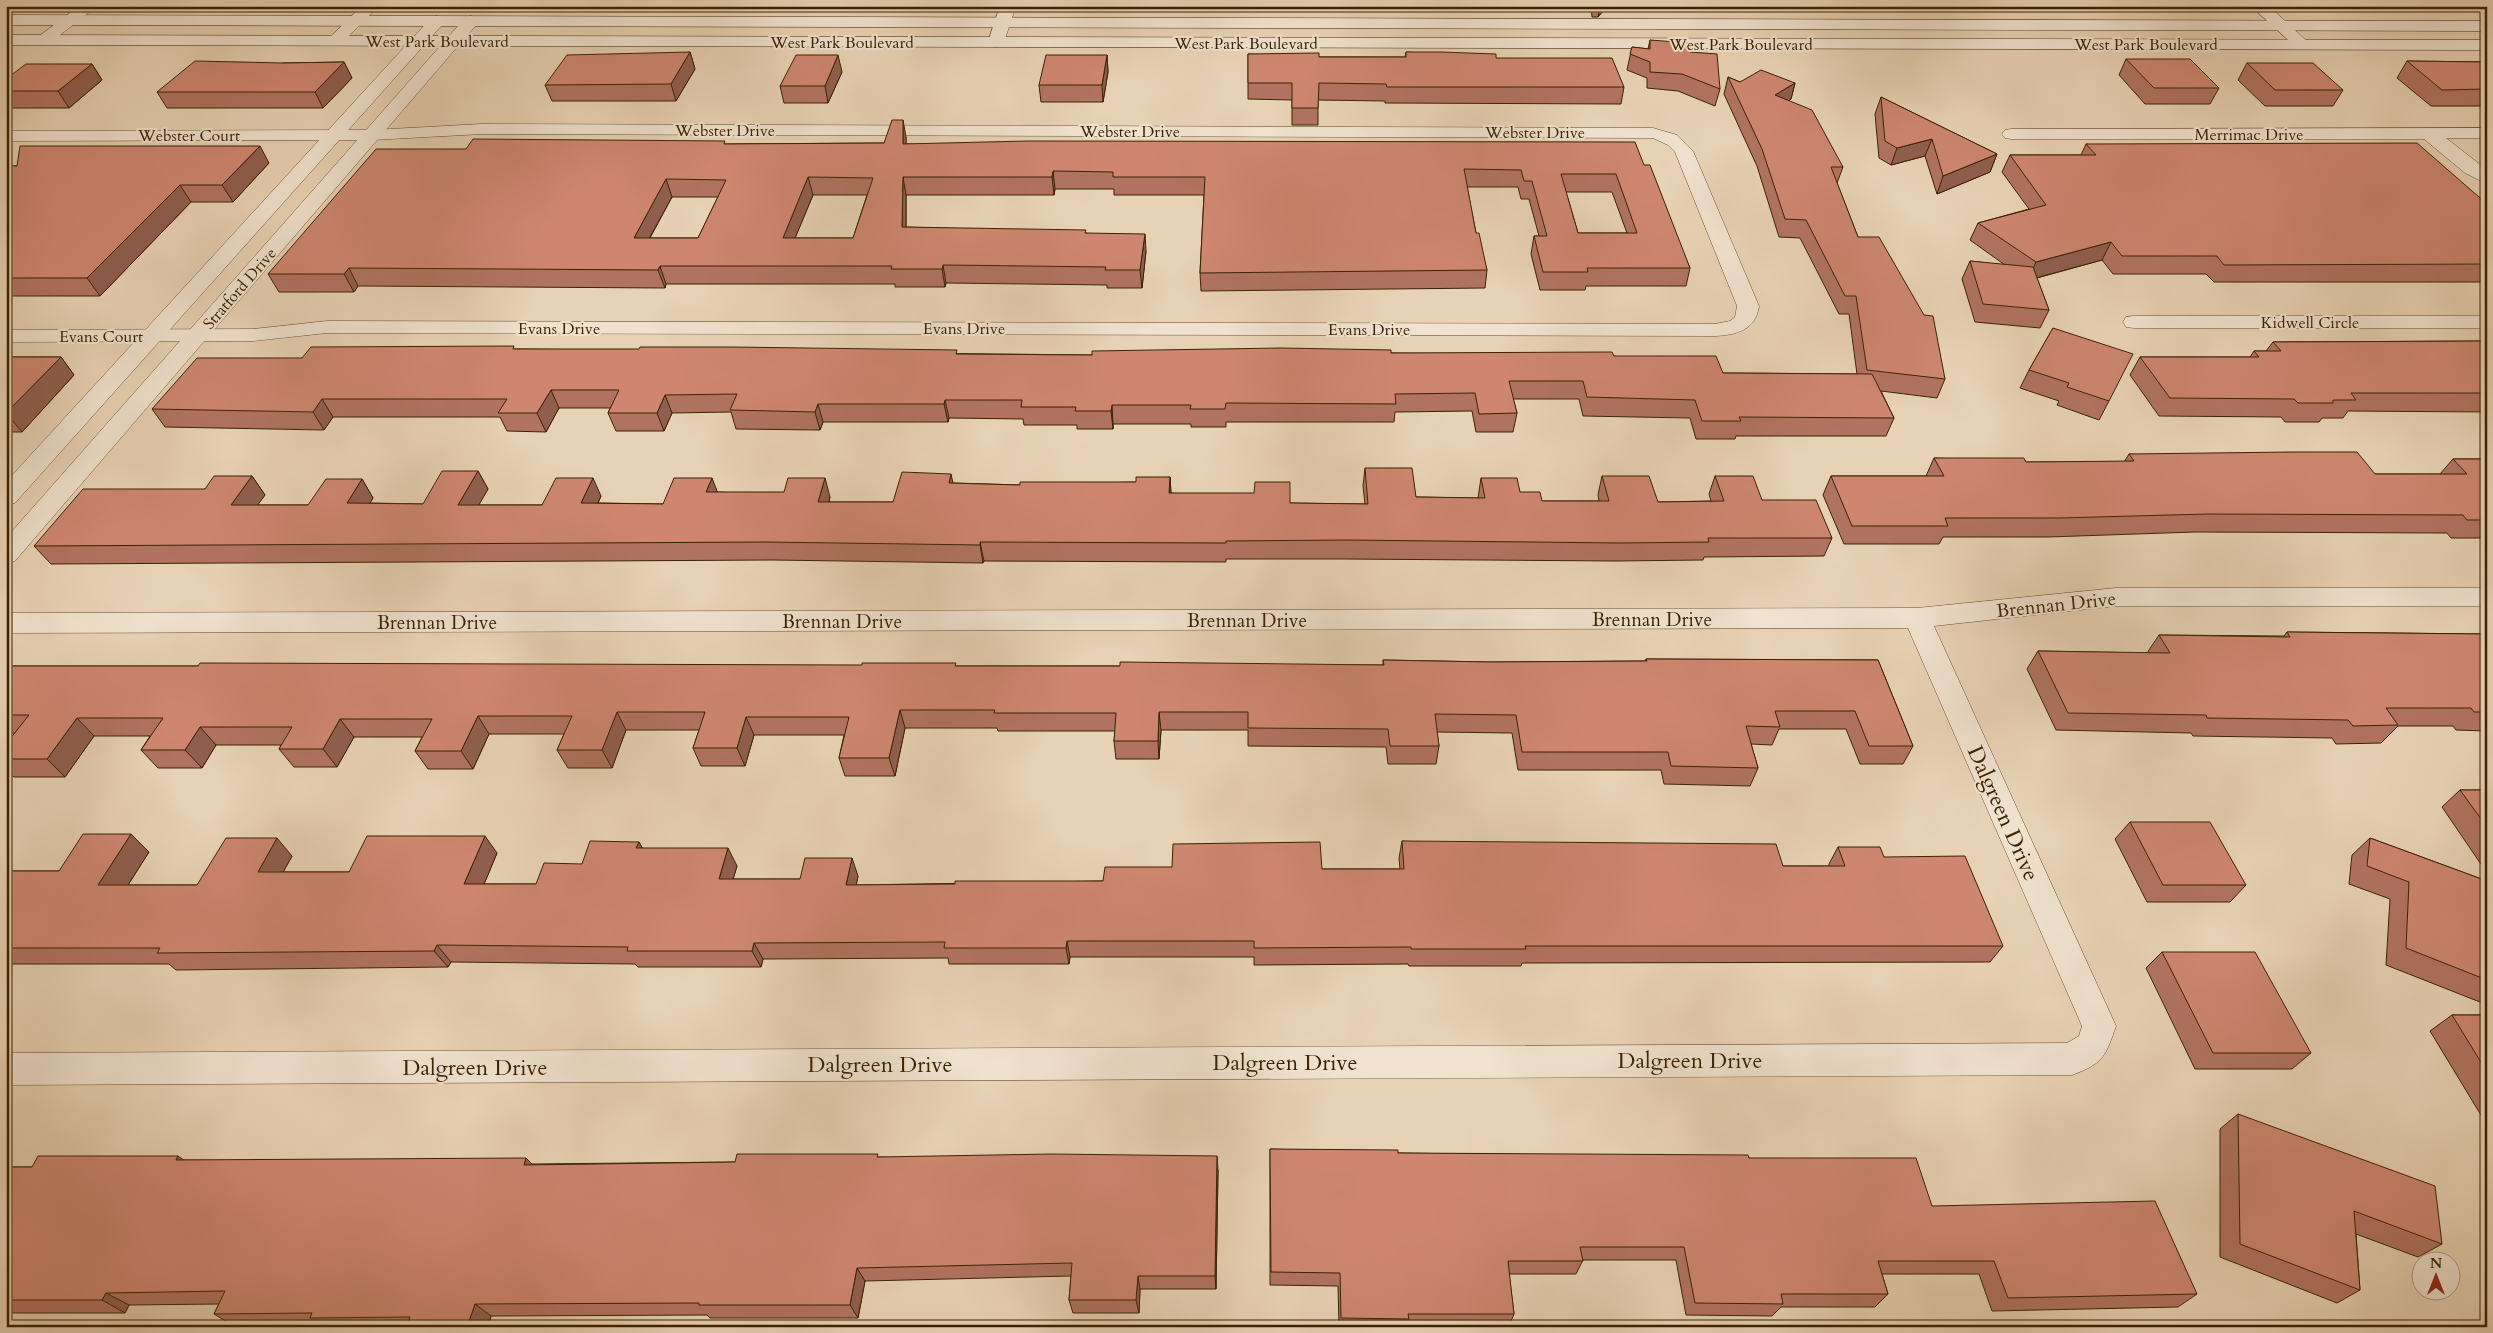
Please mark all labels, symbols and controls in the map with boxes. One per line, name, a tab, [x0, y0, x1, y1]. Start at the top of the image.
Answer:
street label: West Park Boulevard	[364, 31, 509, 53]
street label: West Park Boulevard	[769, 32, 914, 54]
street label: West Park Boulevard	[1173, 33, 1318, 55]
street label: West Park Boulevard	[1668, 34, 1813, 56]
street label: West Park Boulevard	[2073, 34, 2218, 56]
street label: Webster Drive	[674, 120, 775, 142]
street label: Webster Drive	[1079, 121, 1180, 143]
street label: Webster Drive	[1484, 122, 1585, 144]
street label: Merrimac Drive	[2194, 124, 2304, 146]
street label: Webster Court	[137, 125, 240, 147]
street label: Stratford Drive	[198, 243, 281, 334]
street label: Kidwell Circle	[2261, 312, 2359, 334]
street label: Evans Drive	[518, 318, 600, 340]
street label: Evans Drive	[923, 318, 1005, 340]
street label: Evans Drive	[1328, 319, 1410, 341]
street label: Evans Court	[59, 326, 143, 348]
street label: Brennan Drive	[1995, 586, 2117, 624]
street label: Brennan Drive	[1592, 607, 1712, 633]
street label: Brennan Drive	[1187, 608, 1307, 634]
street label: Brennan Drive	[782, 609, 902, 635]
street label: Brennan Drive	[377, 610, 497, 636]
street label: Dalgreen Drive	[1960, 741, 2046, 886]
street label: Dalgreen Drive	[1618, 1046, 1762, 1076]
street label: Dalgreen Drive	[1213, 1048, 1357, 1078]
street label: Dalgreen Drive	[808, 1050, 952, 1080]
street label: Dalgreen Drive	[403, 1053, 547, 1083]
north arrow	[2410, 1250, 2460, 1300]
text: N	[2430, 1254, 2442, 1273]

